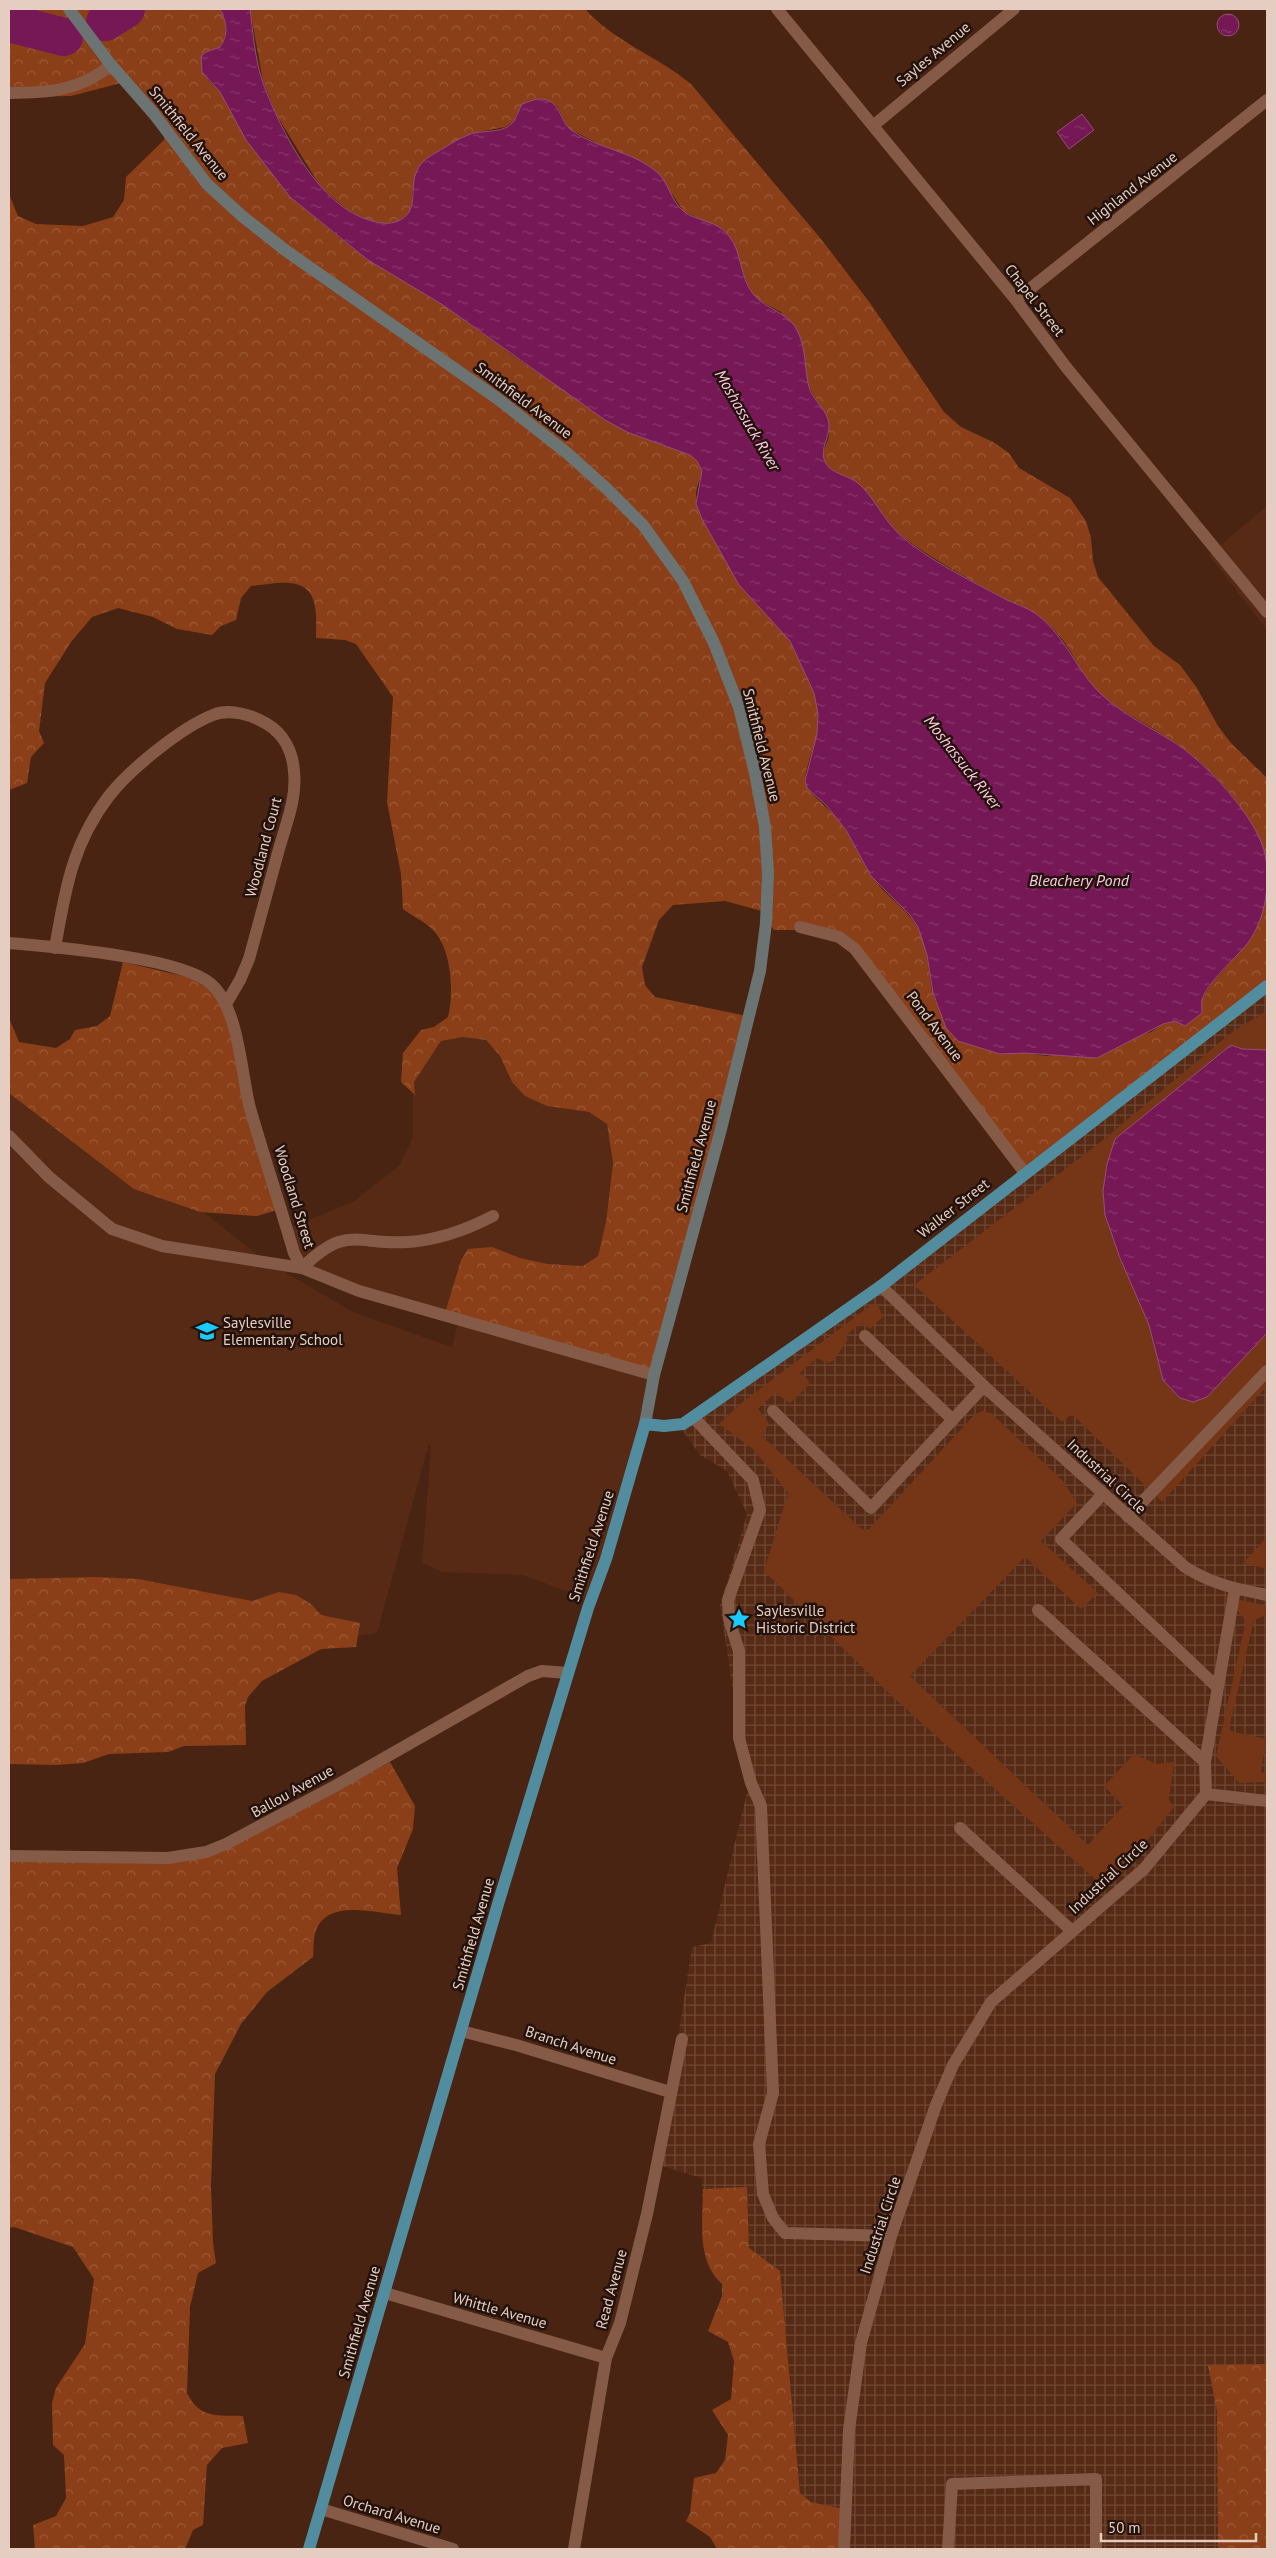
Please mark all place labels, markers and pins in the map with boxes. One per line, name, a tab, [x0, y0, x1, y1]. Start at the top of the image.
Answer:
place label: Saylesville Elementary School	[223, 1313, 343, 1349]
school or university icon: Saylesville Elementary School	[194, 1318, 220, 1344]
place label: Saylesville Historic District	[756, 1601, 855, 1637]
place icon: Saylesville Historic District	[726, 1606, 752, 1632]

